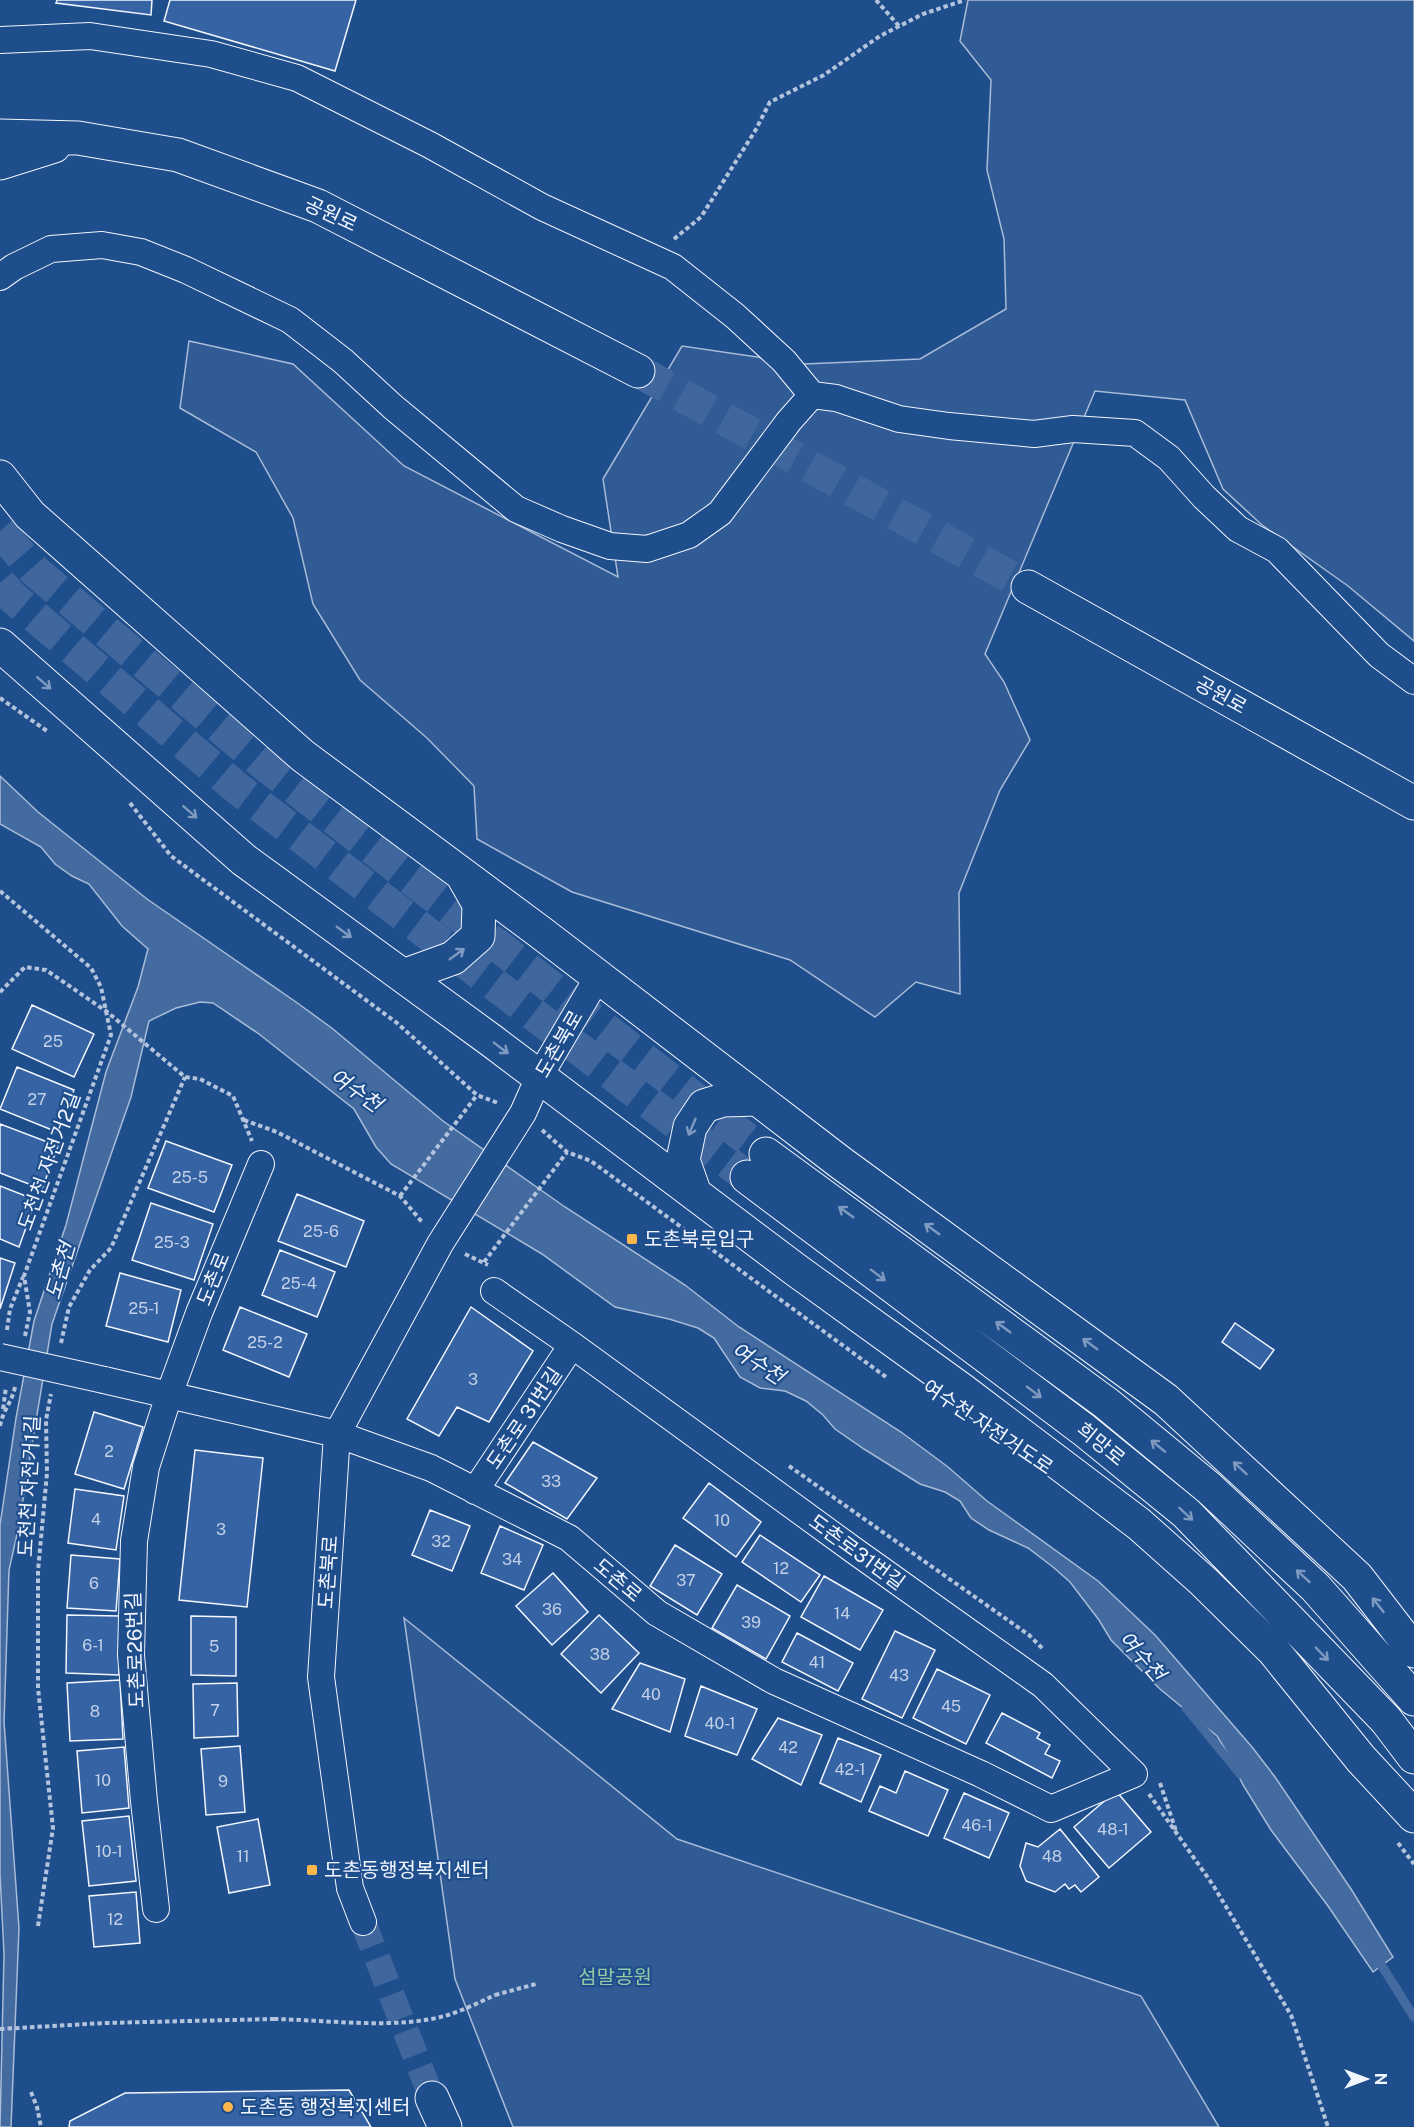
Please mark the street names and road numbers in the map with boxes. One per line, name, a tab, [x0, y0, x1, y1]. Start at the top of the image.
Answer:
street label: 공원로	[301, 191, 361, 237]
street label: 공원로	[1191, 671, 1251, 719]
street label: 도촌북로	[530, 1006, 588, 1082]
street label: 도천천 자전거2길	[13, 1088, 85, 1234]
street label: 도촌로	[192, 1249, 234, 1309]
street label: 도촌로 31번길	[481, 1363, 567, 1473]
street label: 여수천 자전거도로	[918, 1375, 1058, 1479]
street label: 도천천 자전거1길	[13, 1415, 45, 1557]
street label: 희망로	[1072, 1417, 1130, 1471]
street label: 도촌로31번길	[804, 1509, 910, 1595]
street label: 도촌북로	[313, 1534, 343, 1610]
street label: 도촌로	[589, 1553, 647, 1607]
street label: 도촌로26번길	[121, 1591, 149, 1709]

